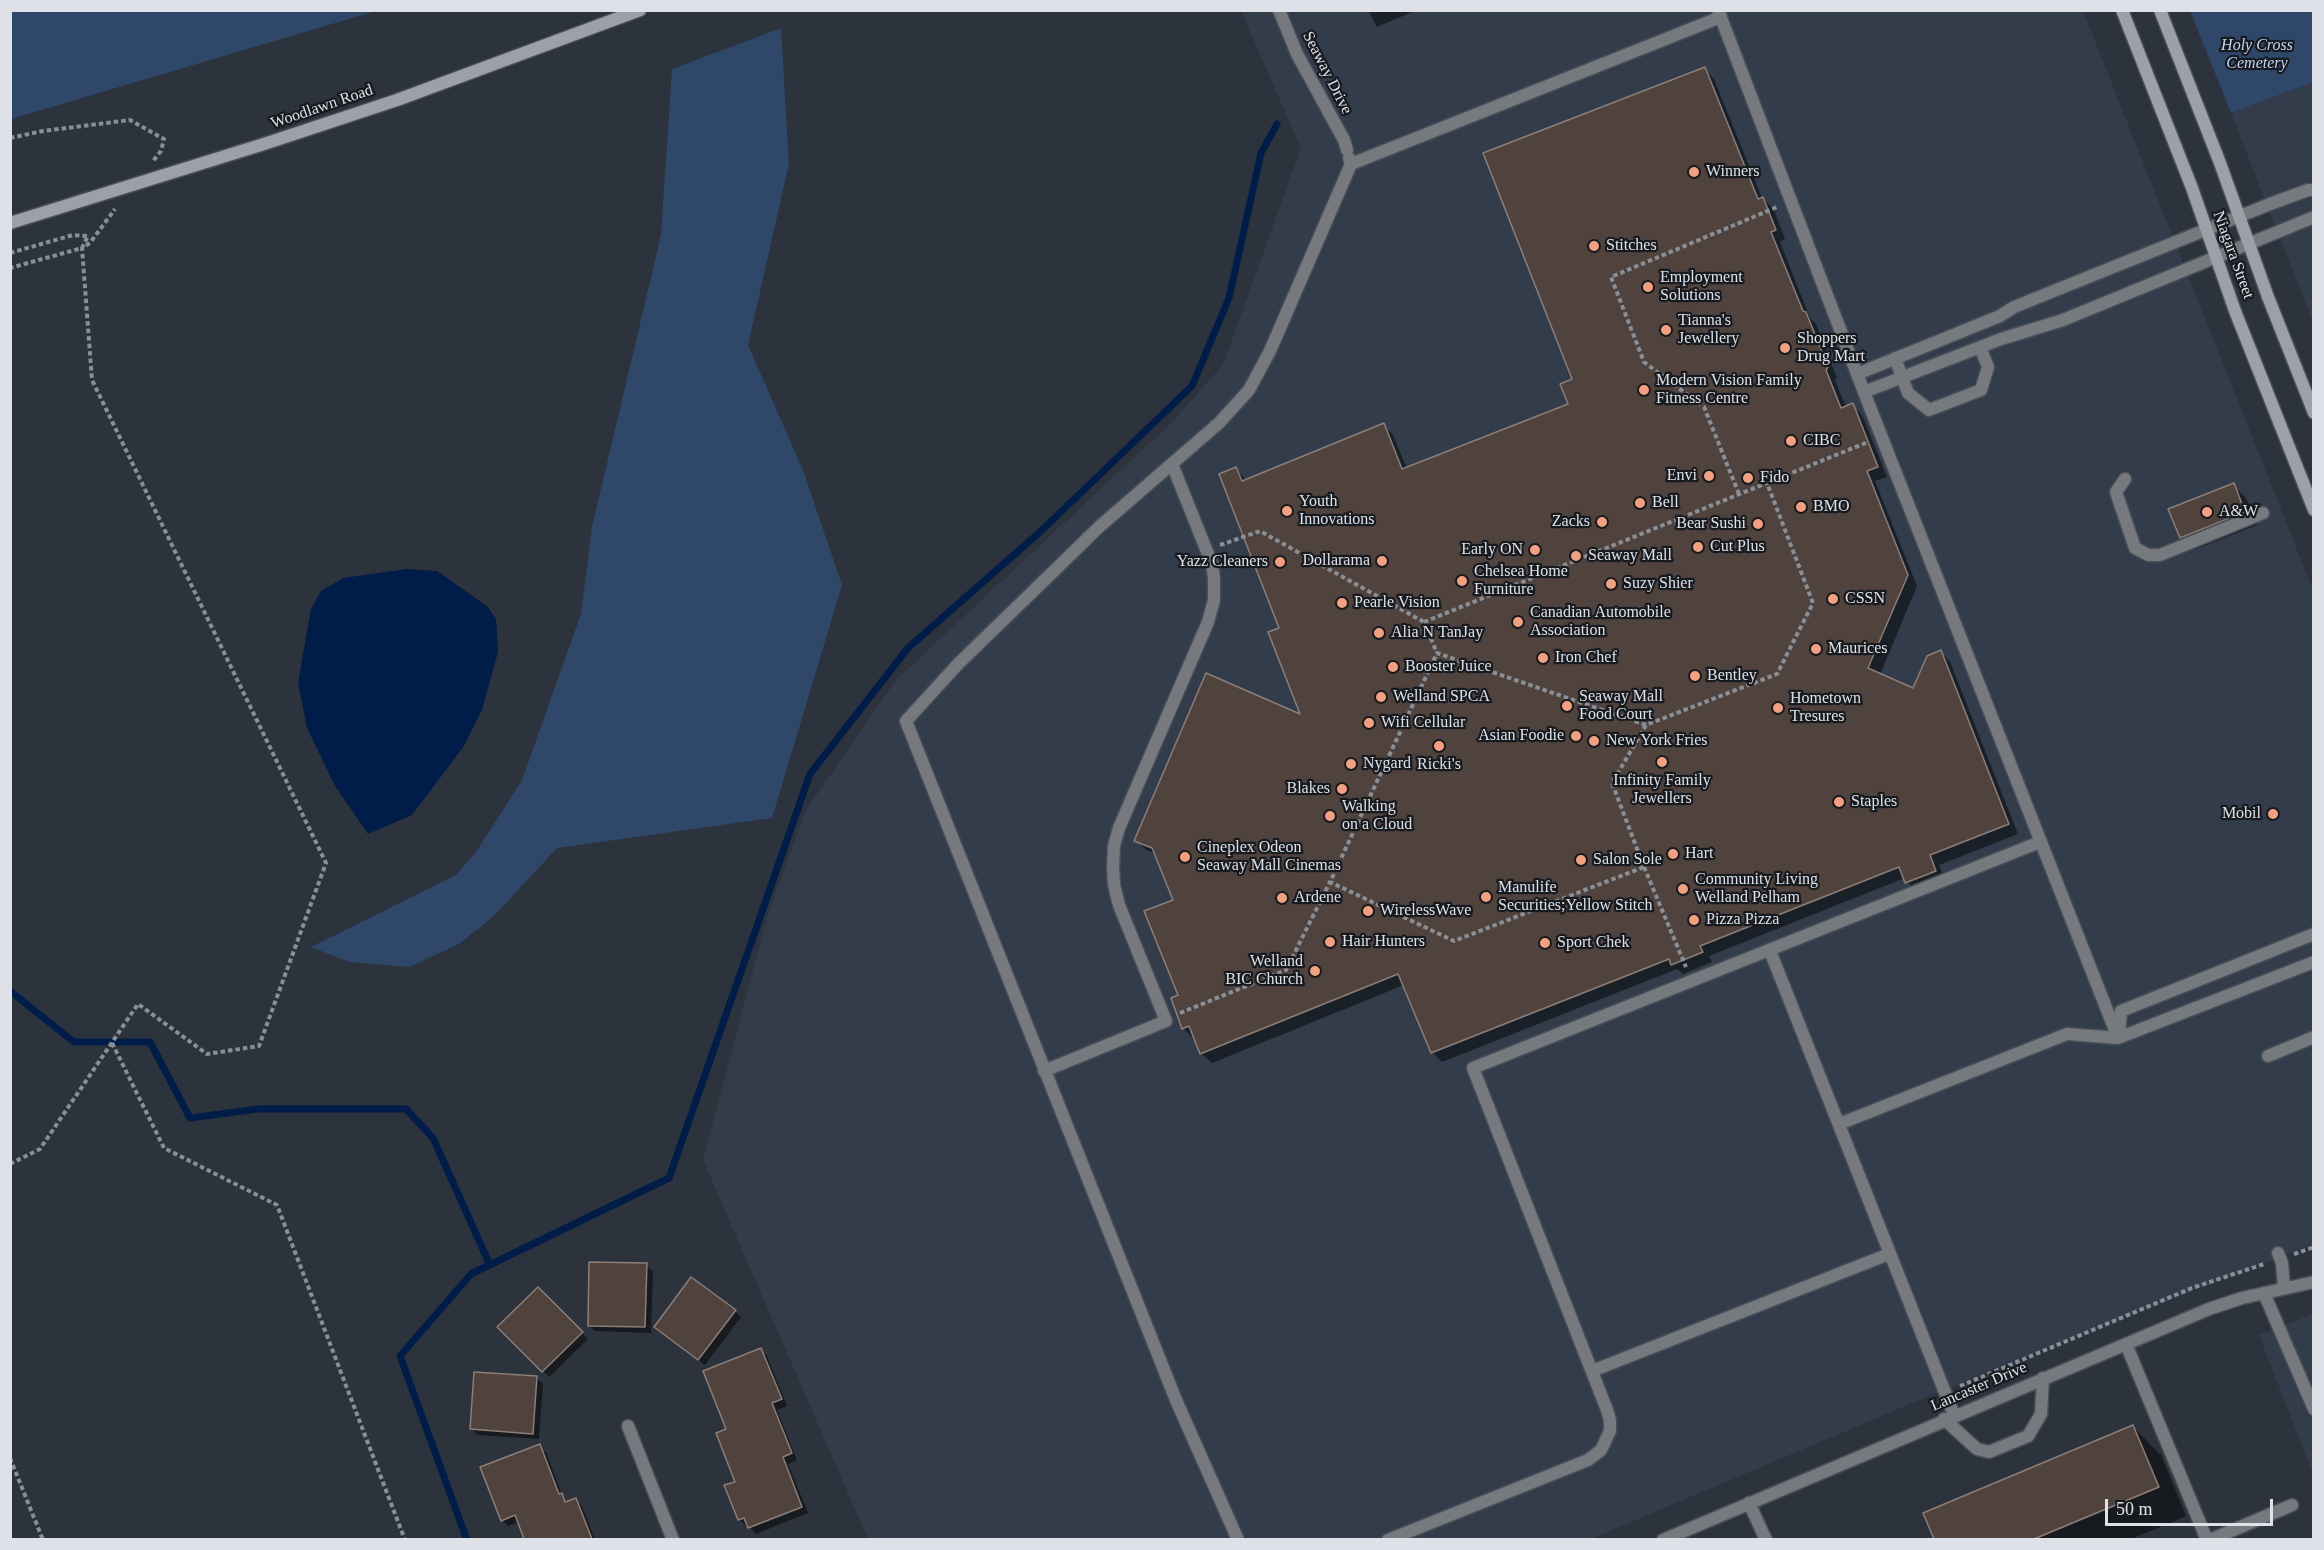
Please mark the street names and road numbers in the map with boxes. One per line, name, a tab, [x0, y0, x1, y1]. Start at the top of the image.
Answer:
street label: Seaway Drive	[1298, 28, 1356, 118]
street label: Woodlawn Road	[268, 81, 376, 133]
street label: Niagara Street	[2208, 209, 2258, 301]
street label: Lancaster Drive	[1928, 1358, 2030, 1416]

